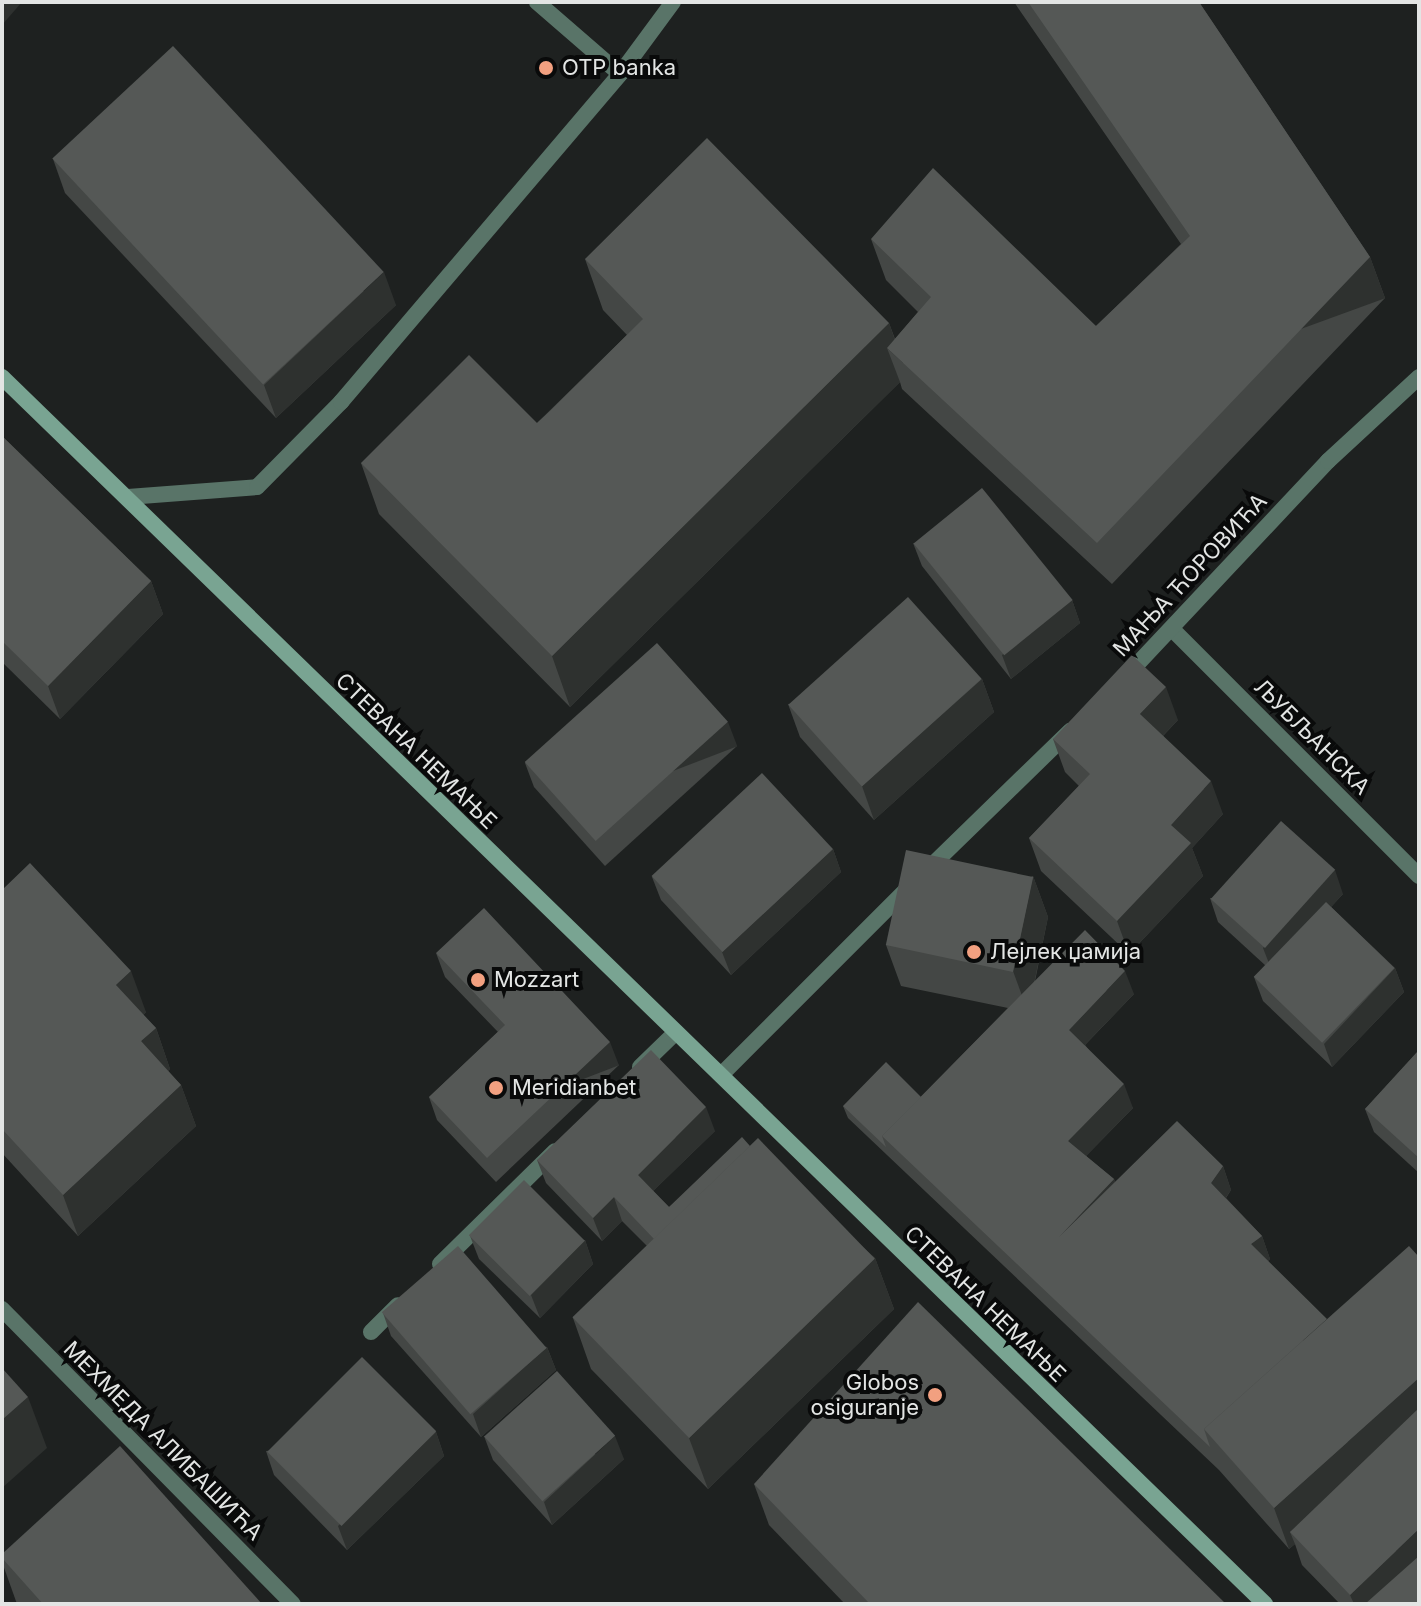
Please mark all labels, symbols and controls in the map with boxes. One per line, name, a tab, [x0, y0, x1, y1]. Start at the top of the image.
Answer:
place label: OTP banka	[562, 55, 676, 81]
marker: OTP banka	[537, 59, 555, 77]
street label: МАЊА ЋОРОВИЋА	[1108, 488, 1272, 662]
street label: СТЕВАНА НЕМАЊЕ	[330, 667, 502, 835]
street label: ЉУБЉАНСКА	[1249, 674, 1375, 800]
place label: Лејлек џамија	[990, 939, 1141, 965]
marker: Лејлек џамија	[965, 943, 983, 961]
place label: Mozzart	[494, 967, 579, 993]
marker: Mozzart	[469, 971, 487, 989]
place label: Meridianbet	[512, 1075, 636, 1101]
marker: Meridianbet	[487, 1079, 505, 1097]
street label: СТЕВАНА НЕМАЊЕ	[899, 1220, 1071, 1388]
street label: МЕХМЕДА АЛИБАШИЋА	[58, 1336, 268, 1546]
place label: Globos osiguranje	[811, 1369, 919, 1420]
marker: Globos osiguranje	[926, 1386, 944, 1404]

